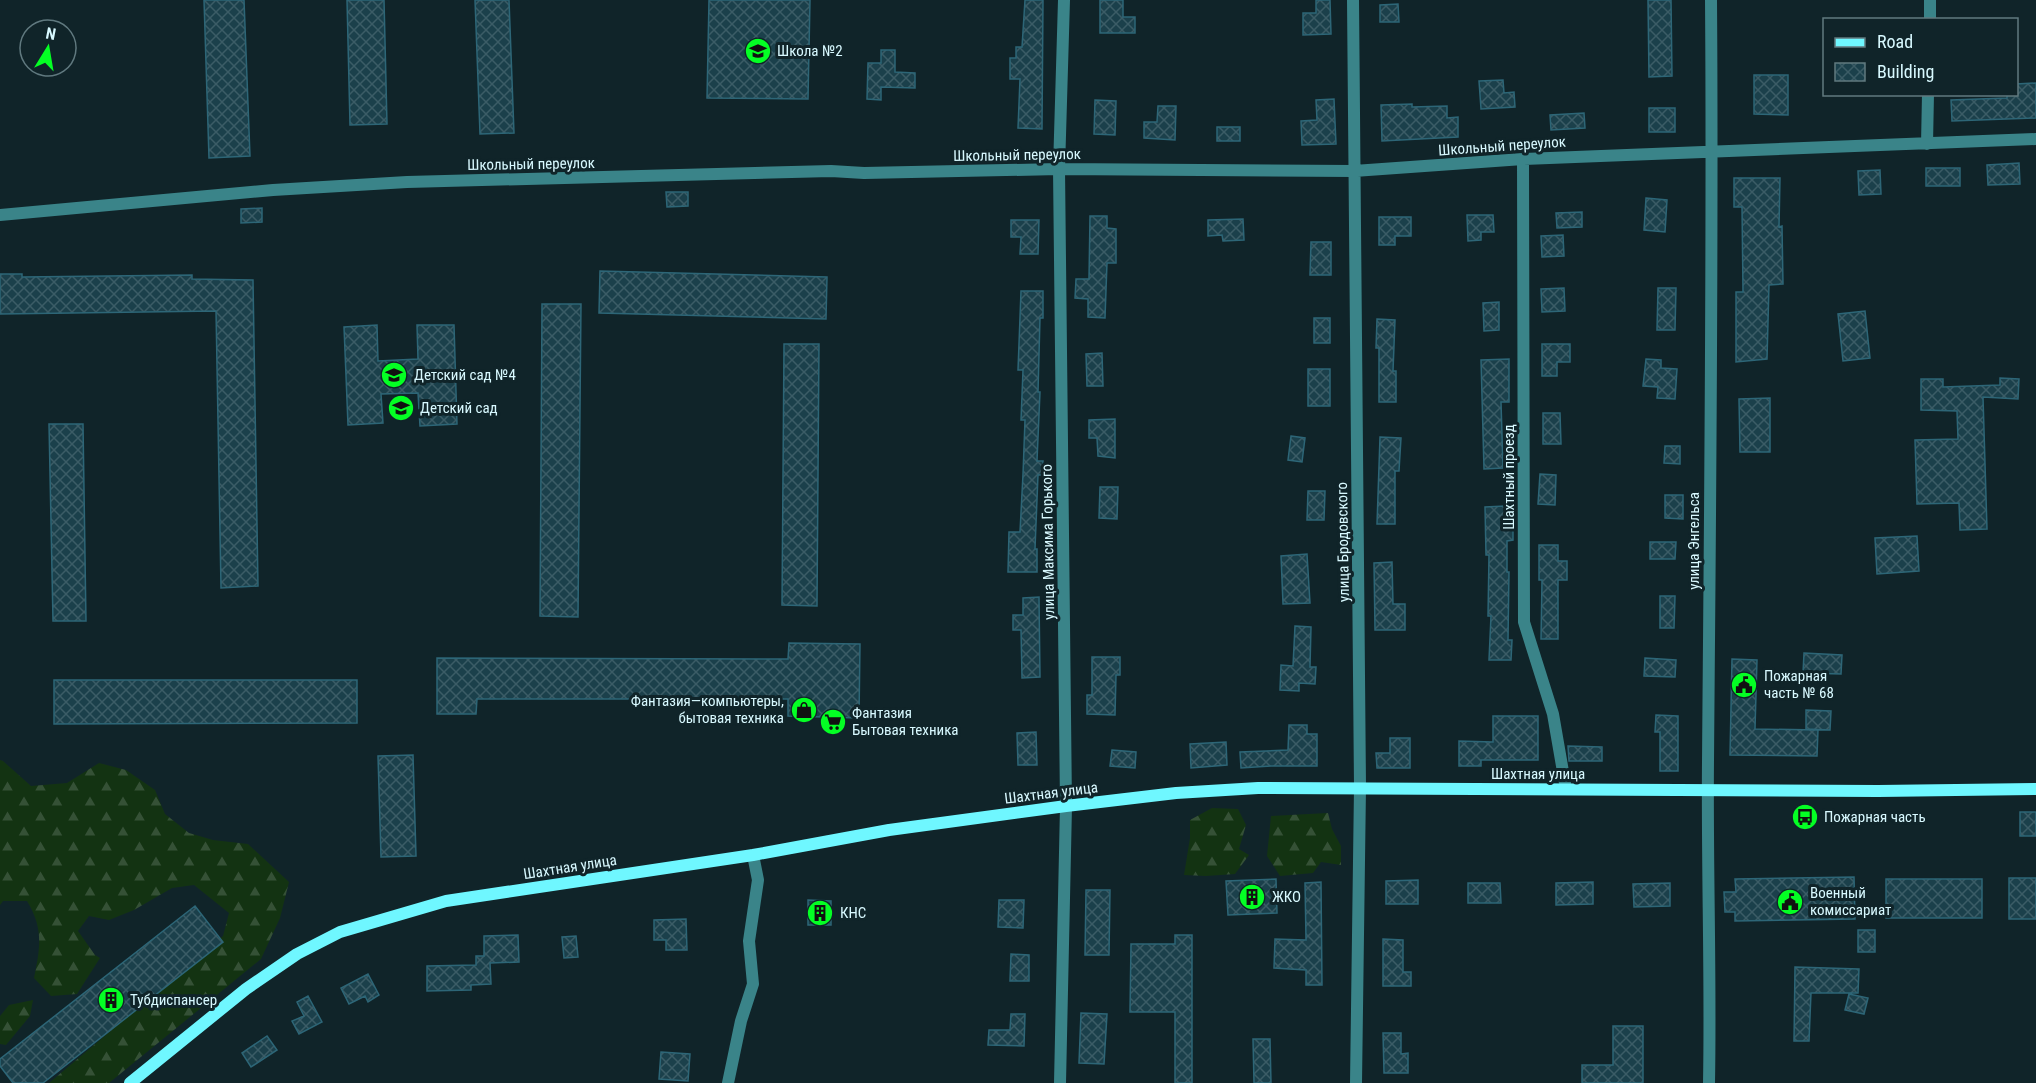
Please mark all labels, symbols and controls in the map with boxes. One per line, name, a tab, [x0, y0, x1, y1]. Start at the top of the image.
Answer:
north arrow	[18, 18, 78, 78]
legend	[1823, 18, 2018, 96]
text: N	[44, 24, 57, 44]
text: Road	[1877, 31, 1913, 52]
school or university icon: Школа №2	[743, 36, 773, 66]
place label: Школа №2	[777, 42, 843, 60]
text: Building	[1877, 61, 1934, 82]
street label: Школьный переулок	[1438, 133, 1566, 159]
street label: Школьный переулок	[953, 145, 1081, 165]
street label: Школьный переулок	[467, 154, 595, 174]
school or university icon: Детский сад №4	[379, 360, 409, 390]
place label: Детский сад №4	[414, 366, 516, 384]
school or university icon: Детский сад	[386, 393, 416, 423]
place label: Детский сад	[420, 399, 498, 417]
street label: Шахтный проезд	[1500, 424, 1518, 530]
street label: улица Максима Горького	[1038, 464, 1058, 620]
street label: улица Бродовского	[1333, 482, 1353, 602]
street label: улица Энгельса	[1685, 492, 1703, 590]
place label: Пожарная часть № 68	[1764, 667, 1834, 702]
public building icon: Пожарная часть № 68	[1729, 670, 1759, 700]
place label: Фантазия—компьютеры, бытовая техника	[631, 692, 784, 727]
shop icon: Фантазия—компьютеры, бытовая техника	[789, 695, 819, 725]
place label: Фантазия Бытовая техника	[852, 704, 959, 739]
supermarket icon: Фантазия Бытовая техника	[818, 707, 848, 737]
street label: Шахтная улица	[1491, 765, 1585, 783]
street label: Шахтная улица	[1003, 778, 1099, 808]
bus stop icon: Пожарная часть	[1790, 802, 1820, 832]
place label: Пожарная часть	[1824, 808, 1926, 826]
street label: Шахтная улица	[522, 851, 618, 883]
building icon: ЖКО	[1237, 882, 1267, 912]
place label: Военный комиссариат	[1810, 884, 1891, 919]
public building icon: Военный комиссариат	[1775, 887, 1805, 917]
place label: ЖКО	[1272, 888, 1301, 906]
building icon: КНС	[805, 898, 835, 928]
place label: КНС	[840, 904, 866, 922]
building icon: Тубдиспансер	[96, 985, 126, 1015]
place label: Тубдиспансер	[130, 991, 217, 1009]

